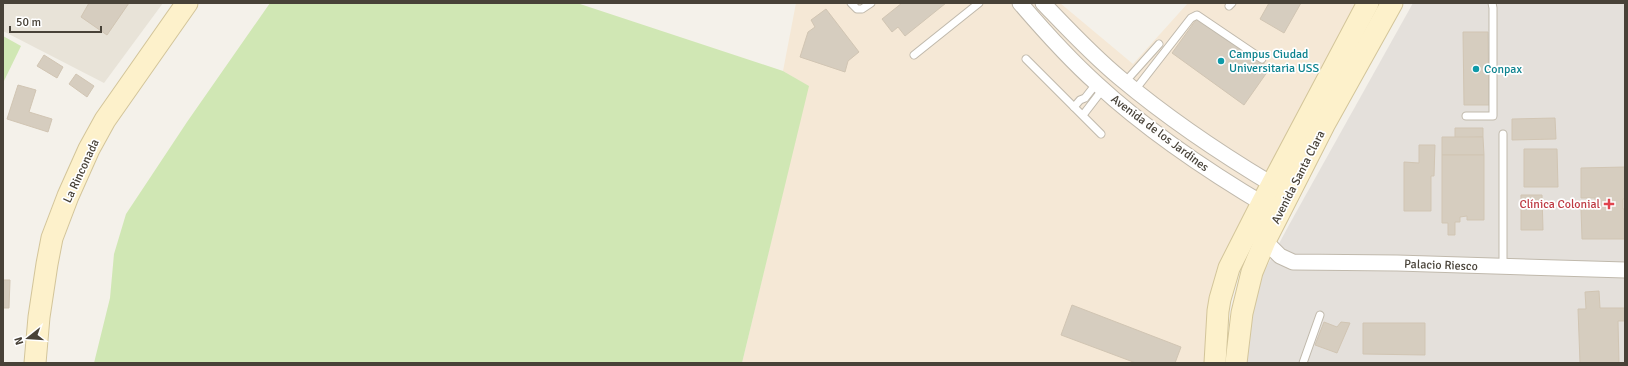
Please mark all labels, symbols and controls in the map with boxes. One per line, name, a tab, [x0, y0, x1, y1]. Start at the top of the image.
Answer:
scale bar	[10, 8, 101, 34]
text: 50 m	[16, 15, 41, 30]
place label: Campus Ciudad Universitaria USS	[1229, 47, 1319, 76]
marker: Campus Ciudad Universitaria USS	[1216, 56, 1226, 66]
place label: Conpax	[1484, 62, 1522, 77]
marker: Conpax	[1471, 64, 1481, 74]
street label: Avenida de los Jardines	[1108, 92, 1212, 175]
street label: Avenida Santa Clara	[1268, 128, 1328, 226]
street label: La Rinconada	[60, 137, 103, 206]
place label: Clínica Colonial	[1519, 197, 1600, 212]
marker: Clínica Colonial	[1603, 198, 1615, 210]
street label: Palacio Riesco	[1404, 257, 1478, 274]
north arrow	[8, 318, 48, 358]
text: N	[12, 335, 26, 346]

